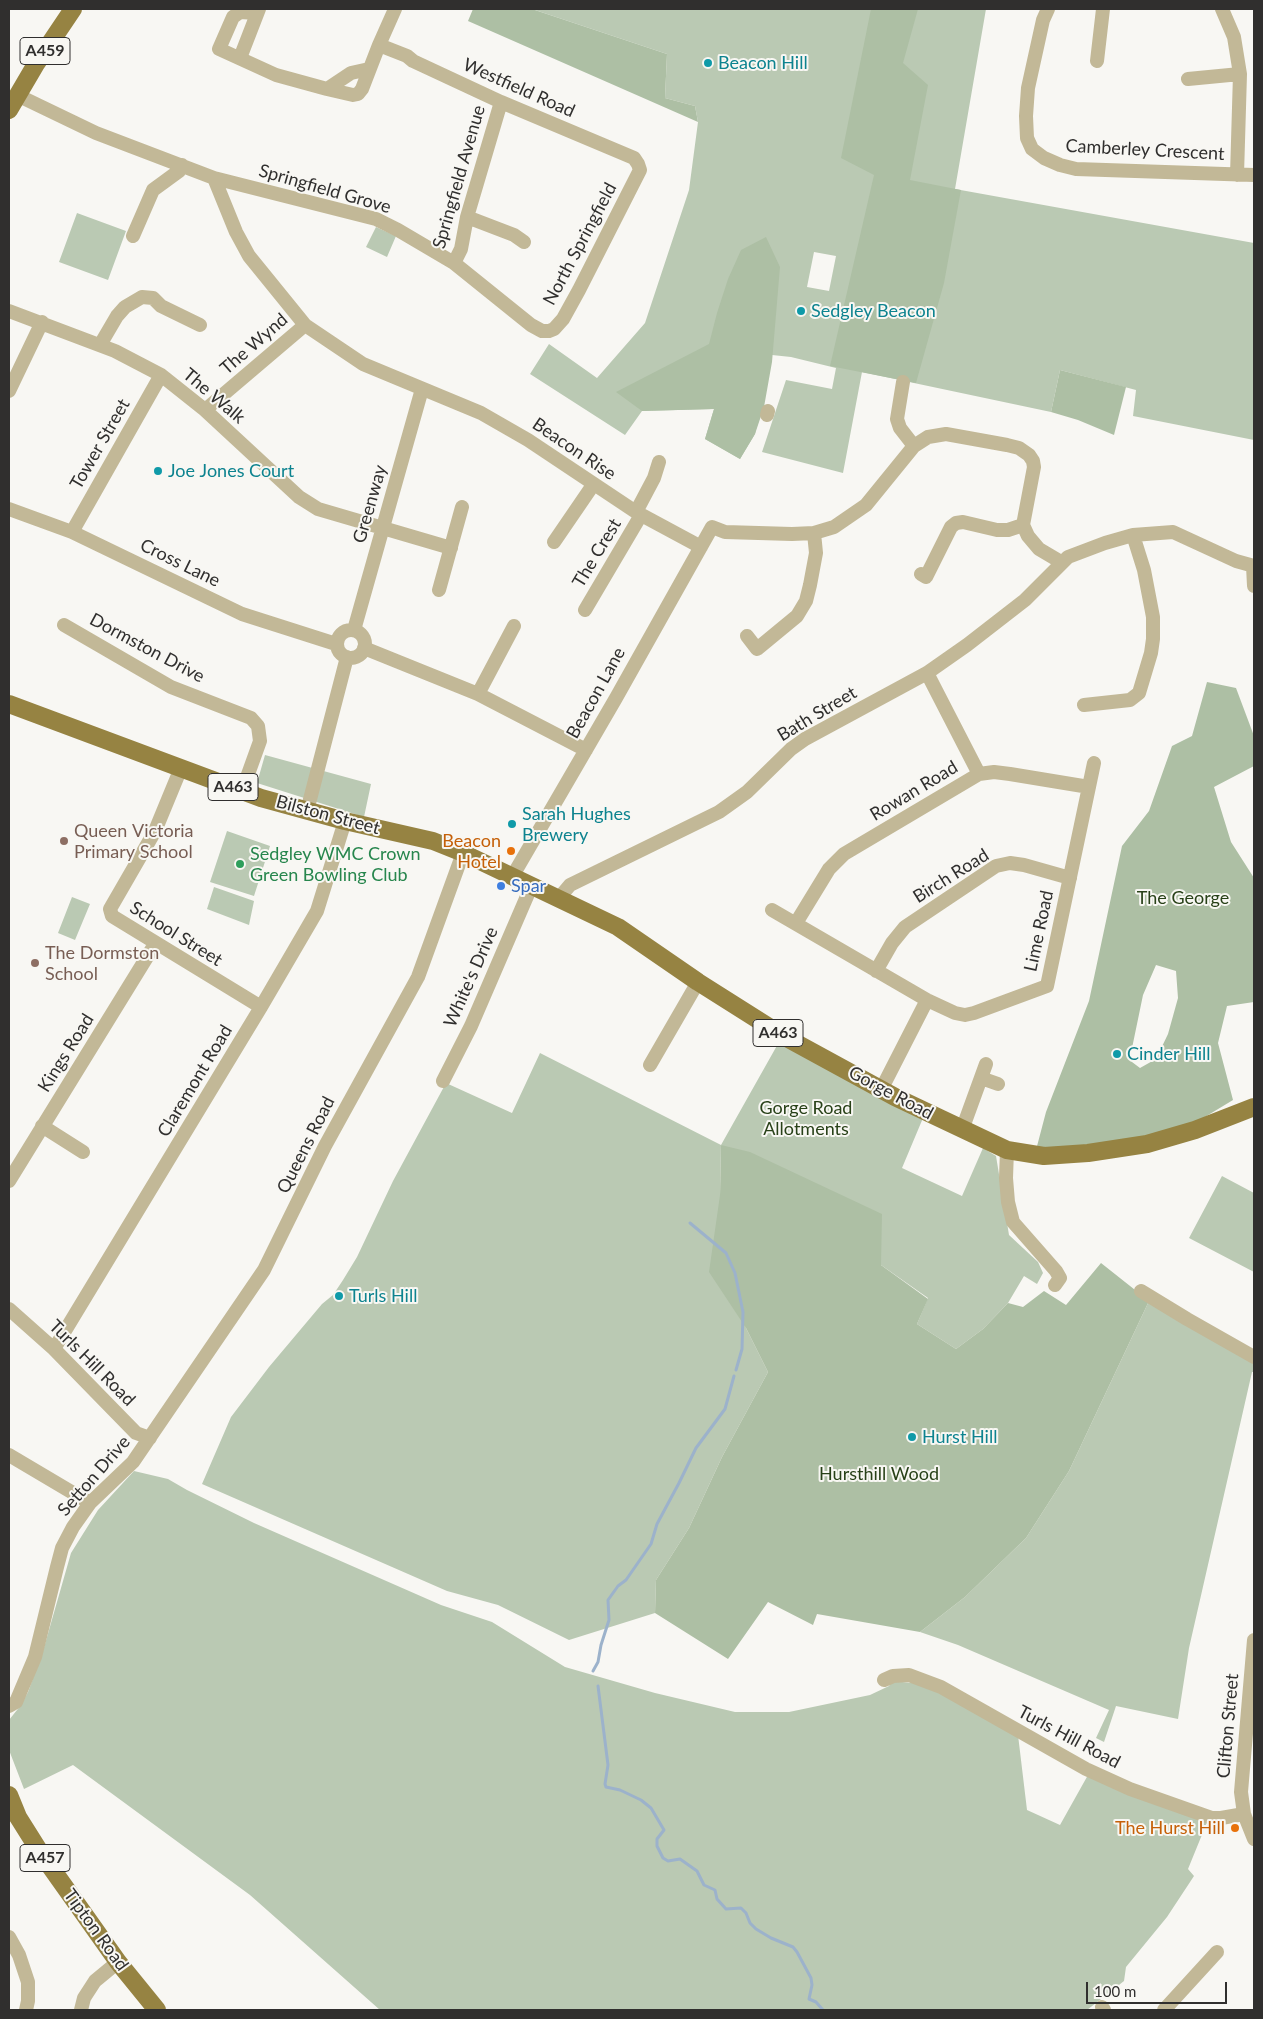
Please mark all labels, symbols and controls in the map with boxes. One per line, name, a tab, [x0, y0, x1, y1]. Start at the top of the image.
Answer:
road number: A459	[20, 37, 70, 64]
place label: Beacon Hill	[718, 52, 808, 74]
street label: Westfield Road	[460, 54, 578, 122]
marker: Beacon Hill	[702, 57, 714, 69]
street label: Springfield Avenue	[428, 103, 490, 251]
street label: Camberley Crescent	[1065, 135, 1225, 165]
street label: Springfield Grove	[256, 160, 394, 218]
street label: North Springfield	[539, 179, 621, 309]
place label: Sedgley Beacon	[811, 300, 936, 322]
marker: Sedgley Beacon	[795, 305, 807, 317]
street label: The Wynd	[216, 309, 292, 379]
street label: The Walk	[178, 364, 250, 428]
street label: Tower Street	[66, 395, 134, 493]
street label: Beacon Rise	[528, 413, 620, 485]
place label: Joe Jones Court	[168, 460, 294, 482]
street label: Greenway	[349, 462, 391, 546]
marker: Joe Jones Court	[152, 465, 164, 477]
street label: The Crest	[568, 515, 626, 591]
street label: Cross Lane	[136, 534, 224, 592]
street label: Dormston Drive	[86, 609, 208, 687]
street label: Beacon Lane	[562, 644, 630, 742]
street label: Bath Street	[773, 682, 861, 746]
street label: Rowan Road	[866, 756, 962, 826]
road number: A463	[208, 774, 258, 800]
street label: Bilston Street	[274, 791, 382, 839]
place label: Sarah Hughes Brewery	[522, 803, 631, 846]
marker: Sarah Hughes Brewery	[506, 818, 518, 830]
place label: Queen Victoria Primary School	[74, 820, 194, 862]
place label: Beacon Hotel	[442, 830, 501, 872]
marker: Queen Victoria Primary School	[58, 835, 70, 847]
place label: Sedgley WMC Crown Green Bowling Club	[250, 843, 420, 886]
street label: Birch Road	[909, 844, 993, 908]
marker: Beacon Hotel	[505, 845, 517, 857]
marker: Sedgley WMC Crown Green Bowling Club	[234, 858, 246, 870]
place label: Spar	[511, 875, 546, 897]
marker: Spar	[495, 880, 507, 892]
park label: The George	[1137, 887, 1229, 909]
street label: Lime Road	[1020, 888, 1058, 974]
street label: School Street	[126, 897, 226, 971]
street label: White's Drive	[439, 924, 503, 1030]
place label: The Dormston School	[45, 942, 159, 984]
marker: The Dormston School	[29, 957, 41, 969]
street label: Kings Road	[34, 1010, 98, 1096]
road number: A463	[753, 1020, 803, 1046]
street label: Claremont Road	[153, 1021, 237, 1141]
place label: Cinder Hill	[1127, 1043, 1211, 1065]
marker: Cinder Hill	[1111, 1048, 1123, 1060]
street label: Gorge Road	[845, 1062, 937, 1124]
street label: Queens Road	[272, 1093, 340, 1197]
park label: Gorge Road Allotments	[760, 1097, 852, 1140]
place label: Turls Hill	[349, 1285, 417, 1307]
marker: Turls Hill	[333, 1290, 345, 1302]
street label: Turls Hill Road	[44, 1315, 140, 1411]
place label: Hurst Hill	[922, 1426, 997, 1448]
street label: Setton Drive	[53, 1431, 135, 1521]
marker: Hurst Hill	[906, 1431, 918, 1443]
park label: Hursthill Wood	[819, 1463, 939, 1485]
street label: Clifton Street	[1213, 1673, 1243, 1779]
street label: Turls Hill Road	[1014, 1701, 1124, 1773]
place label: The Hurst Hill	[1115, 1817, 1225, 1839]
marker: The Hurst Hill	[1229, 1822, 1241, 1834]
road number: A457	[20, 1845, 70, 1872]
street label: Tipton Road	[59, 1885, 133, 1975]
scale bar	[1088, 1972, 1229, 2004]
text: 100 m	[1094, 1982, 1136, 2000]

